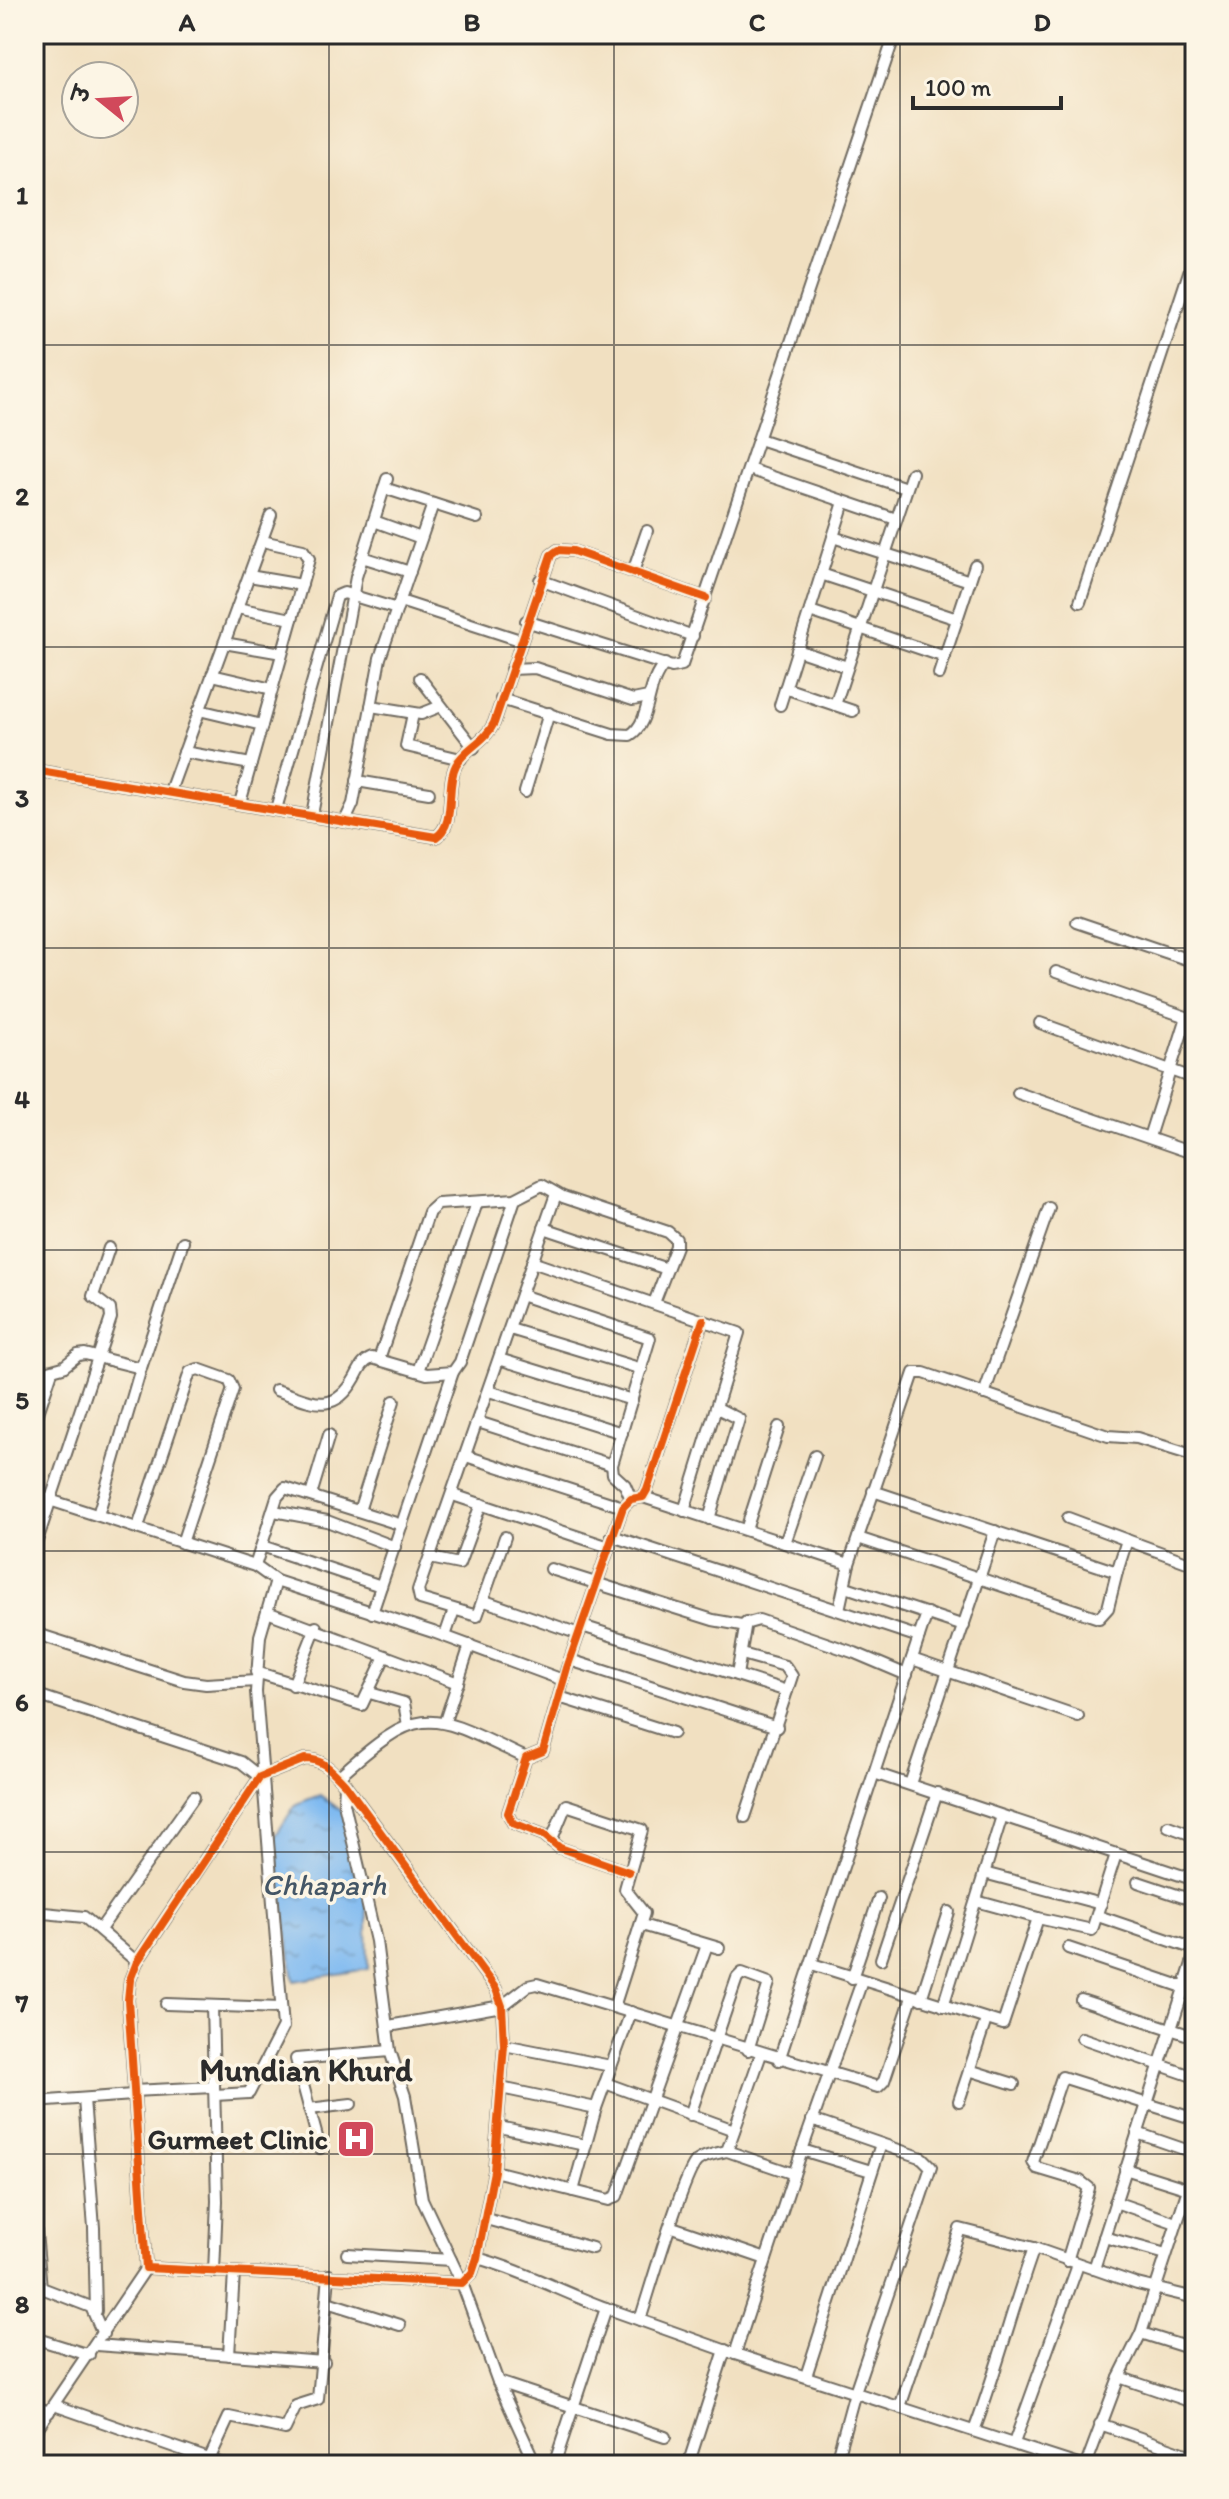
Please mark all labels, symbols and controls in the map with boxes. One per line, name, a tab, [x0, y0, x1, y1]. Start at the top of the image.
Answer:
text: A	[178, 6, 196, 38]
text: B	[464, 6, 481, 38]
text: C	[749, 6, 766, 38]
text: D	[1033, 6, 1051, 38]
north arrow	[60, 60, 140, 140]
scale bar	[913, 60, 1061, 110]
text: 100 m	[925, 73, 991, 102]
text: उ	[66, 81, 97, 107]
text: 1	[16, 179, 28, 211]
text: 2	[15, 480, 29, 512]
text: 3	[15, 782, 29, 814]
text: 4	[14, 1083, 30, 1115]
text: 5	[15, 1384, 29, 1416]
text: 6	[15, 1686, 29, 1718]
water label: Chhaparh	[262, 1866, 387, 1903]
text: 7	[15, 1987, 29, 2019]
district label: Mundian Khurd	[199, 2051, 413, 2089]
hospital icon: Gurmeet Clinic	[335, 2118, 377, 2160]
place label: Gurmeet Clinic	[148, 2122, 328, 2156]
text: 8	[15, 2288, 29, 2320]

